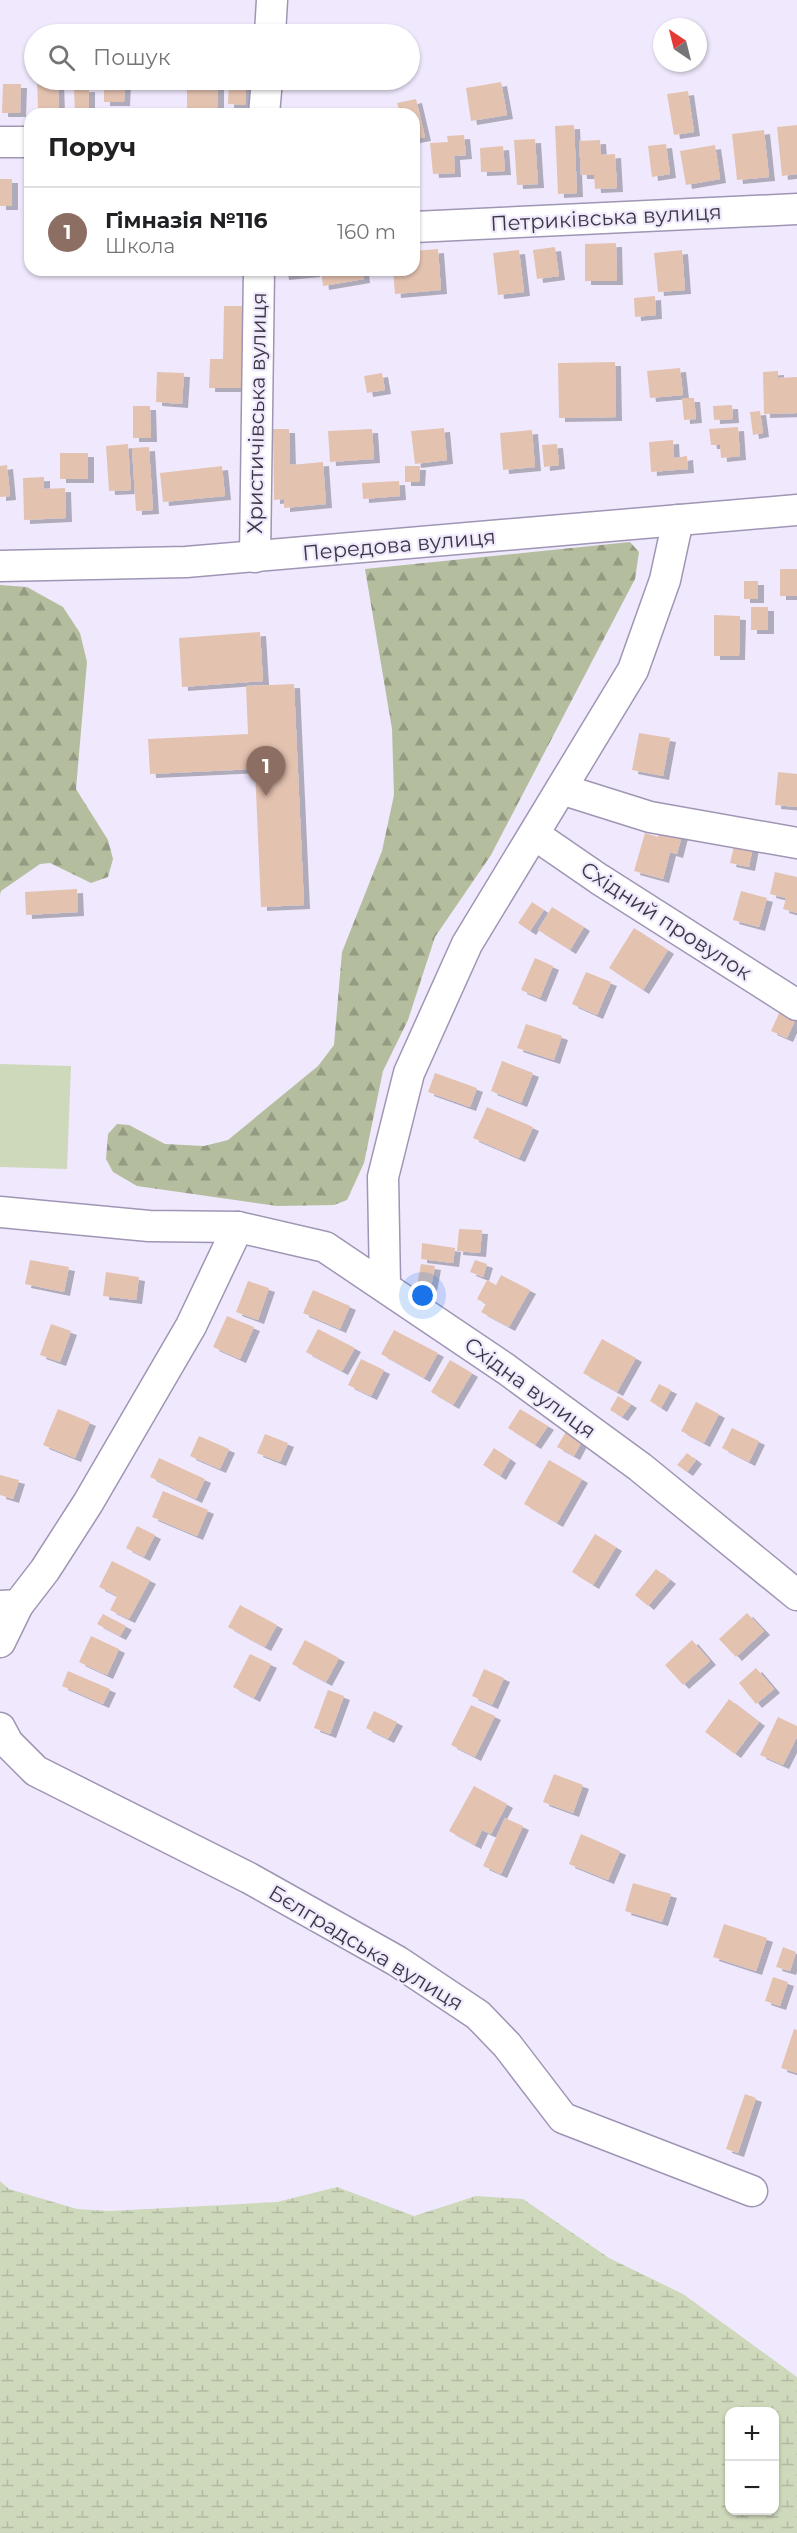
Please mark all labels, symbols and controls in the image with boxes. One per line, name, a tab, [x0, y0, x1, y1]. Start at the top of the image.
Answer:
north arrow	[653, 18, 707, 72]
search box	[24, 24, 420, 90]
icon: search	[45, 41, 78, 74]
text: Пошук	[93, 44, 171, 71]
text: Поруч	[48, 131, 136, 163]
street label: Петриківська вулиця	[490, 199, 722, 236]
text: Гімназія №116	[105, 207, 268, 234]
text: 1	[64, 220, 71, 244]
text: 160 m	[337, 220, 396, 244]
text: Школа	[105, 234, 175, 258]
street label: Христичівська вулиця	[242, 292, 271, 534]
street label: Передова вулиця	[301, 524, 497, 565]
pin: 1	[246, 746, 286, 796]
street label: Східний провулок	[576, 856, 756, 985]
your location	[408, 1281, 437, 1310]
street label: Східна вулиця	[460, 1332, 601, 1444]
street label: Бєлградська вулиця	[264, 1880, 468, 2016]
map controls	[725, 2407, 779, 2515]
button: +	[725, 2407, 779, 2461]
button: −	[725, 2461, 779, 2515]

